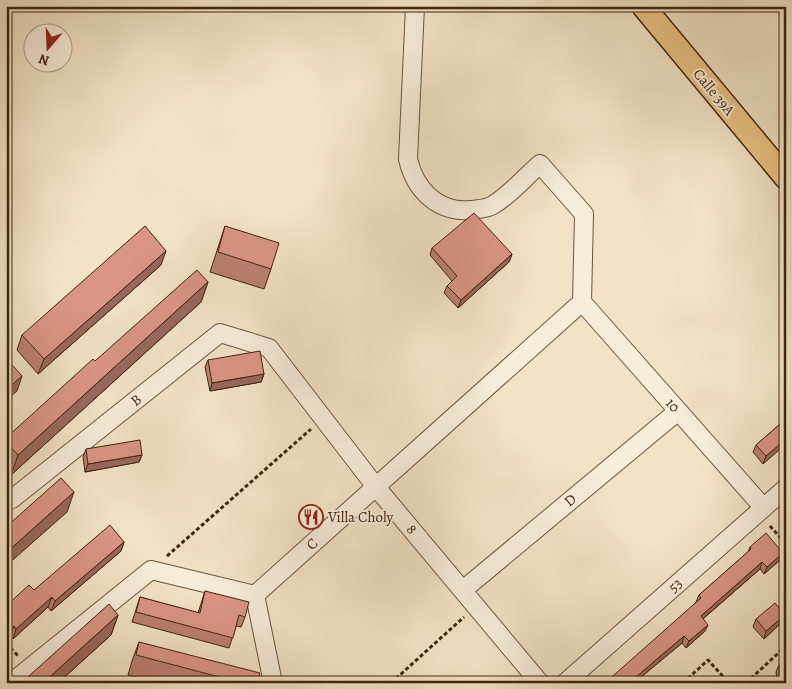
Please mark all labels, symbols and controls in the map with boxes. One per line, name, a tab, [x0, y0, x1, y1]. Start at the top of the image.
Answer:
north arrow	[22, 22, 72, 72]
text: N	[36, 49, 52, 70]
street label: Calle 39A	[689, 64, 740, 120]
street label: B	[126, 389, 146, 411]
street label: 10	[661, 393, 685, 417]
street label: D	[560, 489, 580, 511]
restaurant icon: Villa Choly	[298, 504, 324, 530]
place label: Villa Choly	[327, 507, 394, 527]
street label: 8	[402, 520, 422, 538]
street label: C	[302, 533, 322, 555]
street label: 53	[664, 573, 686, 597]

